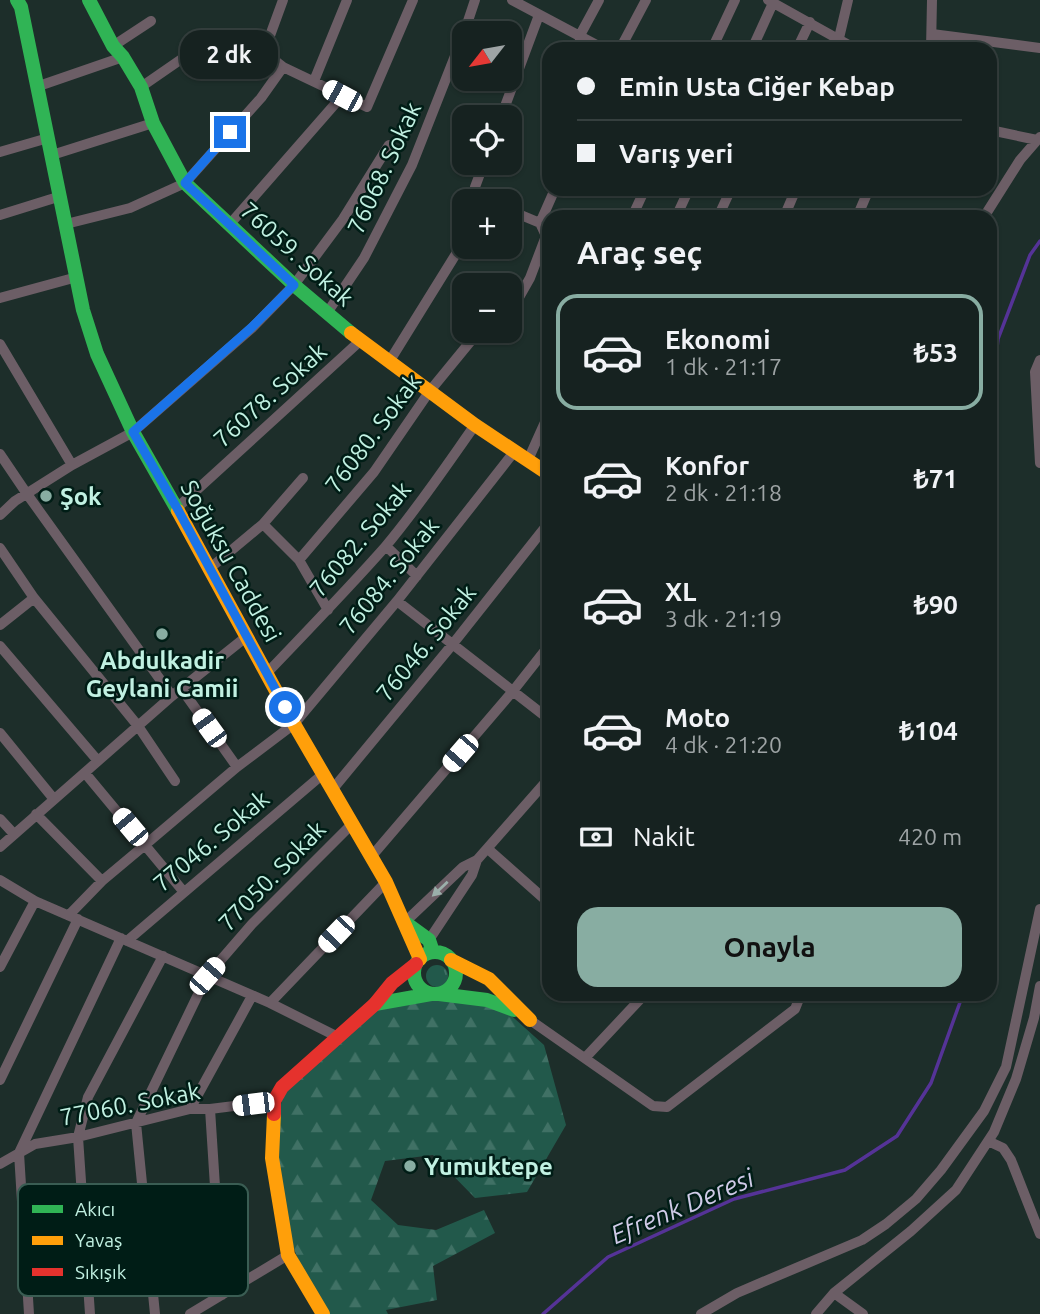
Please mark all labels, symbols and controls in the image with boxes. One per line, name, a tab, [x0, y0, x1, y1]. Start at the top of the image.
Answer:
north arrow	[452, 21, 522, 91]
map controls	[452, 21, 522, 343]
callout: 2 dk	[181, 31, 279, 80]
text: 2 dk	[206, 42, 252, 67]
text: Emin Usta Ciğer Kebap	[619, 72, 895, 101]
car	[319, 77, 366, 115]
street label: 76068. Sokak	[342, 98, 426, 238]
button: locate	[452, 105, 522, 175]
route end	[214, 116, 246, 148]
text: Varış yeri	[619, 139, 733, 168]
button: +	[452, 189, 522, 259]
street label: 76059. Sokak	[235, 196, 359, 312]
text: Araç seç	[577, 234, 702, 270]
button: −	[452, 273, 522, 343]
icon: car	[581, 321, 644, 384]
text: Ekonomi	[665, 325, 770, 354]
street label: 76078. Sokak	[208, 337, 332, 453]
text: ₺53	[914, 338, 958, 367]
text: 1 dk · 21:17	[665, 354, 782, 379]
street label: 76080. Sokak	[319, 368, 427, 498]
icon: car	[581, 447, 644, 510]
text: Konfor	[665, 451, 749, 480]
text: ₺71	[914, 464, 958, 493]
street label: Soğuksu Caddesi	[175, 476, 287, 646]
street label: 76082. Sokak	[304, 476, 416, 602]
text: 2 dk · 21:18	[665, 480, 782, 505]
place label: Şok	[60, 483, 102, 510]
marker: Şok	[38, 488, 54, 504]
street label: 76084. Sokak	[334, 512, 444, 640]
icon: car	[581, 573, 644, 636]
text: XL	[665, 577, 696, 606]
street label: 76046. Sokak	[371, 579, 481, 707]
text: ₺90	[914, 590, 958, 619]
text: 3 dk · 21:19	[665, 606, 782, 631]
marker: Abdulkadir Geylani Camii	[154, 626, 170, 642]
place label: Abdulkadir Geylani Camii	[86, 647, 238, 702]
route start	[269, 691, 301, 723]
icon: car	[581, 699, 644, 762]
text: Moto	[665, 703, 730, 732]
car	[189, 705, 230, 751]
text: ₺104	[899, 716, 958, 745]
car	[439, 730, 482, 776]
text: 4 dk · 21:20	[665, 732, 782, 757]
street label: 77046. Sokak	[148, 785, 274, 897]
car	[109, 804, 152, 850]
street label: 77050. Sokak	[213, 815, 331, 937]
icon: cash	[577, 818, 615, 856]
text: Nakit	[633, 822, 695, 851]
text: 420 m	[898, 824, 962, 849]
one-way arrow	[432, 881, 449, 897]
button: Onayla	[577, 907, 962, 987]
car	[314, 912, 359, 956]
car	[186, 953, 229, 999]
street label: 77060. Sokak	[58, 1077, 202, 1131]
car	[231, 1091, 276, 1117]
place label: Yumuktepe	[424, 1153, 553, 1180]
marker: Yumuktepe	[402, 1158, 418, 1174]
water label: Efrenk Deresi	[606, 1162, 759, 1249]
legend	[18, 1184, 248, 1296]
text: Akıcı	[75, 1198, 115, 1220]
text: Yavaş	[75, 1229, 122, 1251]
text: Sıkışık	[75, 1261, 127, 1283]

